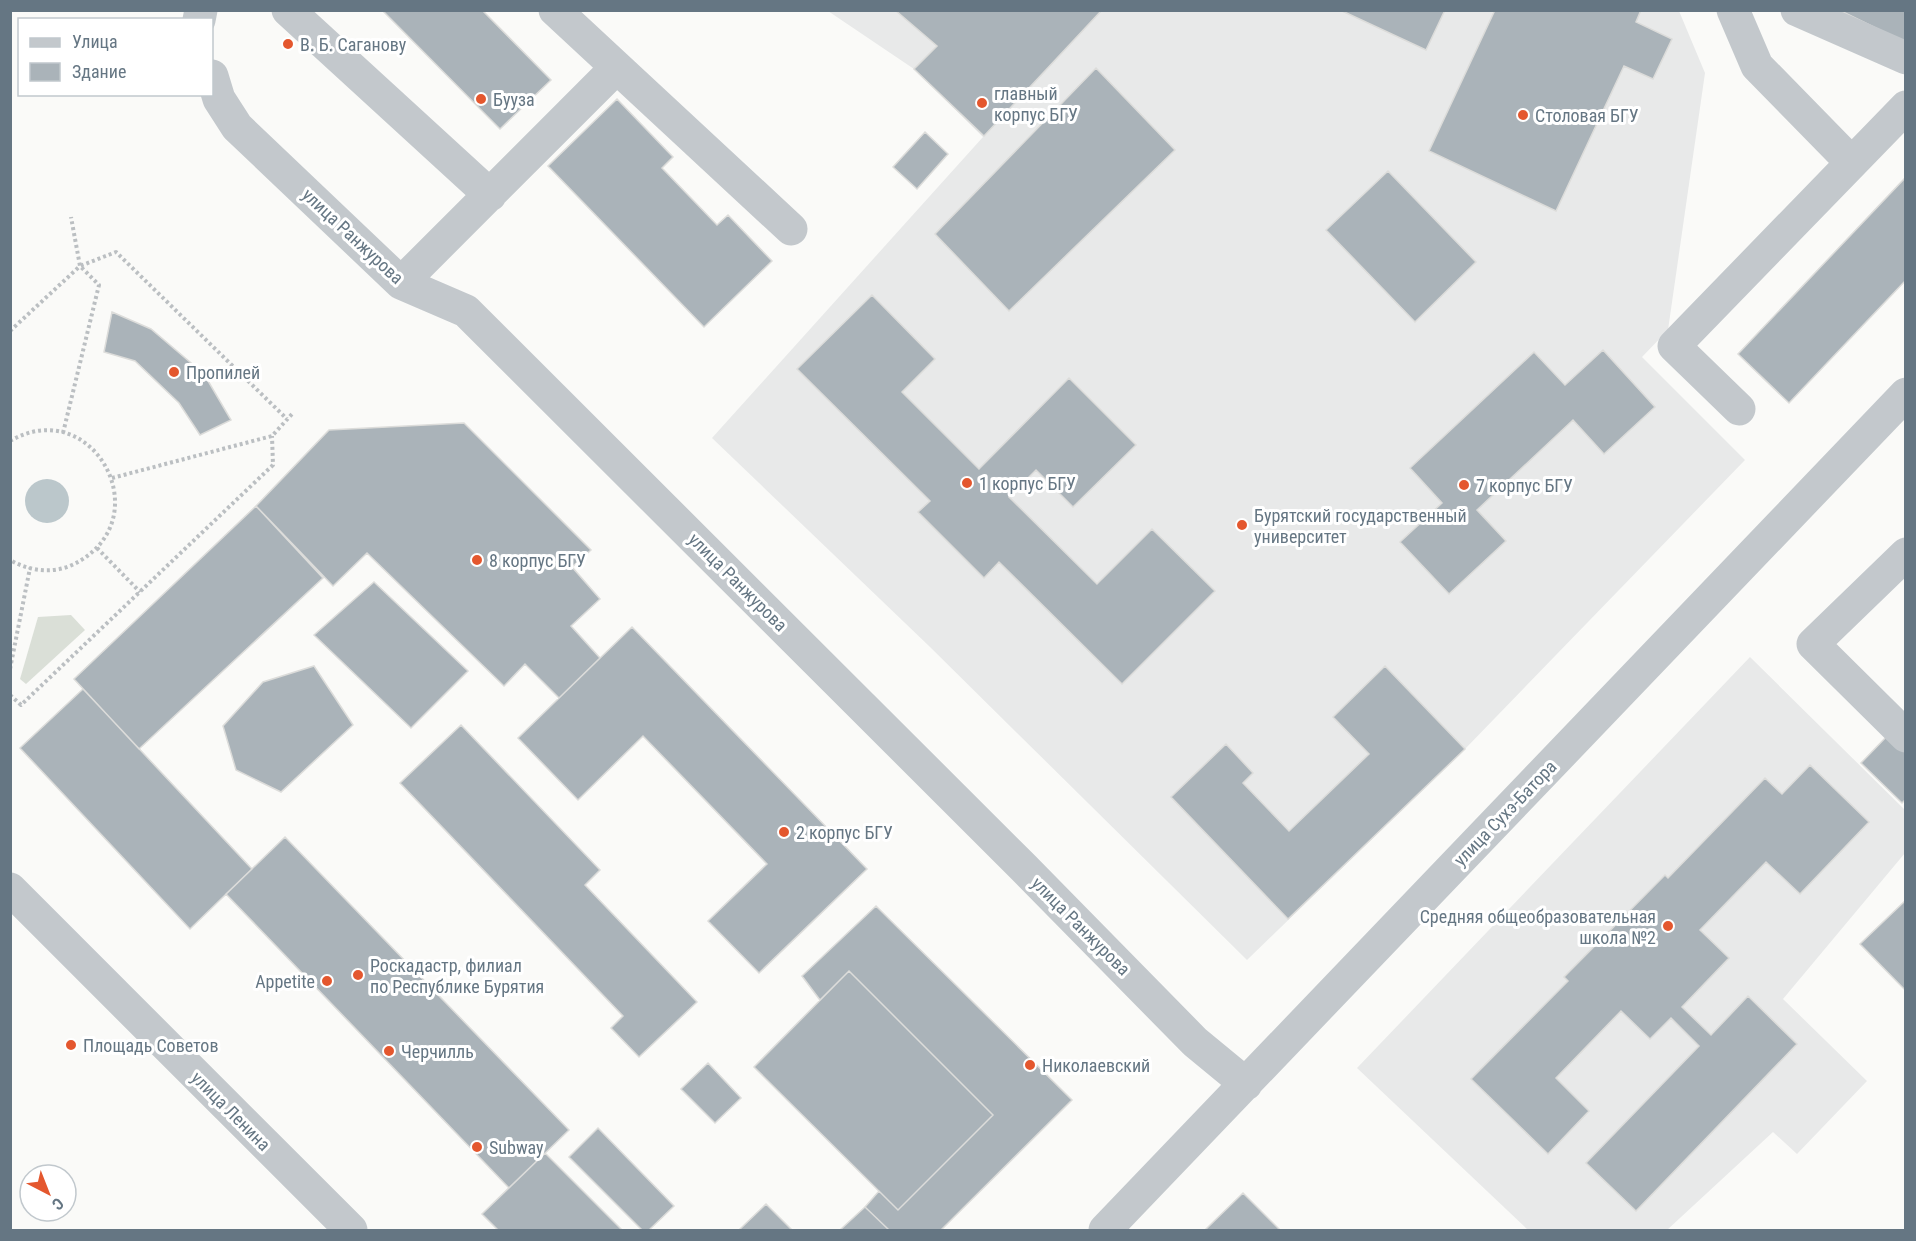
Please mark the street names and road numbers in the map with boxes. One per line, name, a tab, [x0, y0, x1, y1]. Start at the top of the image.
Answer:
street label: улица Ранжурова	[298, 184, 408, 288]
street label: улица Ранжурова	[684, 528, 792, 636]
street label: улица Сухэ-Батора	[1449, 756, 1561, 870]
street label: улица Ранжурова	[1027, 872, 1135, 980]
street label: улица Ленина	[187, 1067, 275, 1155]

